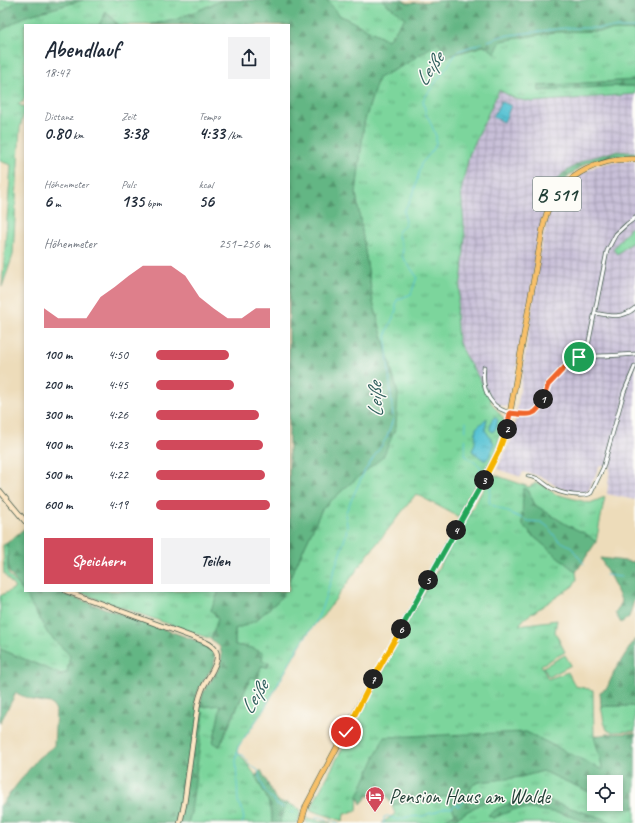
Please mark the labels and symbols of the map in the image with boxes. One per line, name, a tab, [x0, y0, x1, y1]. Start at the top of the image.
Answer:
water label: Leiße	[408, 45, 451, 91]
road number: B 511	[533, 177, 581, 211]
pin	[562, 340, 596, 374]
water label: Leiße	[361, 379, 389, 418]
pin: 1	[533, 389, 553, 409]
pin: 2	[497, 419, 517, 439]
pin: 3	[474, 470, 494, 490]
pin: 4	[446, 520, 466, 540]
pin: 5	[418, 570, 438, 590]
pin: 6	[391, 619, 411, 639]
pin: 7	[363, 669, 383, 689]
water label: Leiße	[234, 673, 276, 719]
pin	[329, 715, 363, 749]
place label: Pension Haus am Walde	[389, 784, 552, 809]
hotel icon: Pension Haus am Walde	[364, 785, 386, 813]

